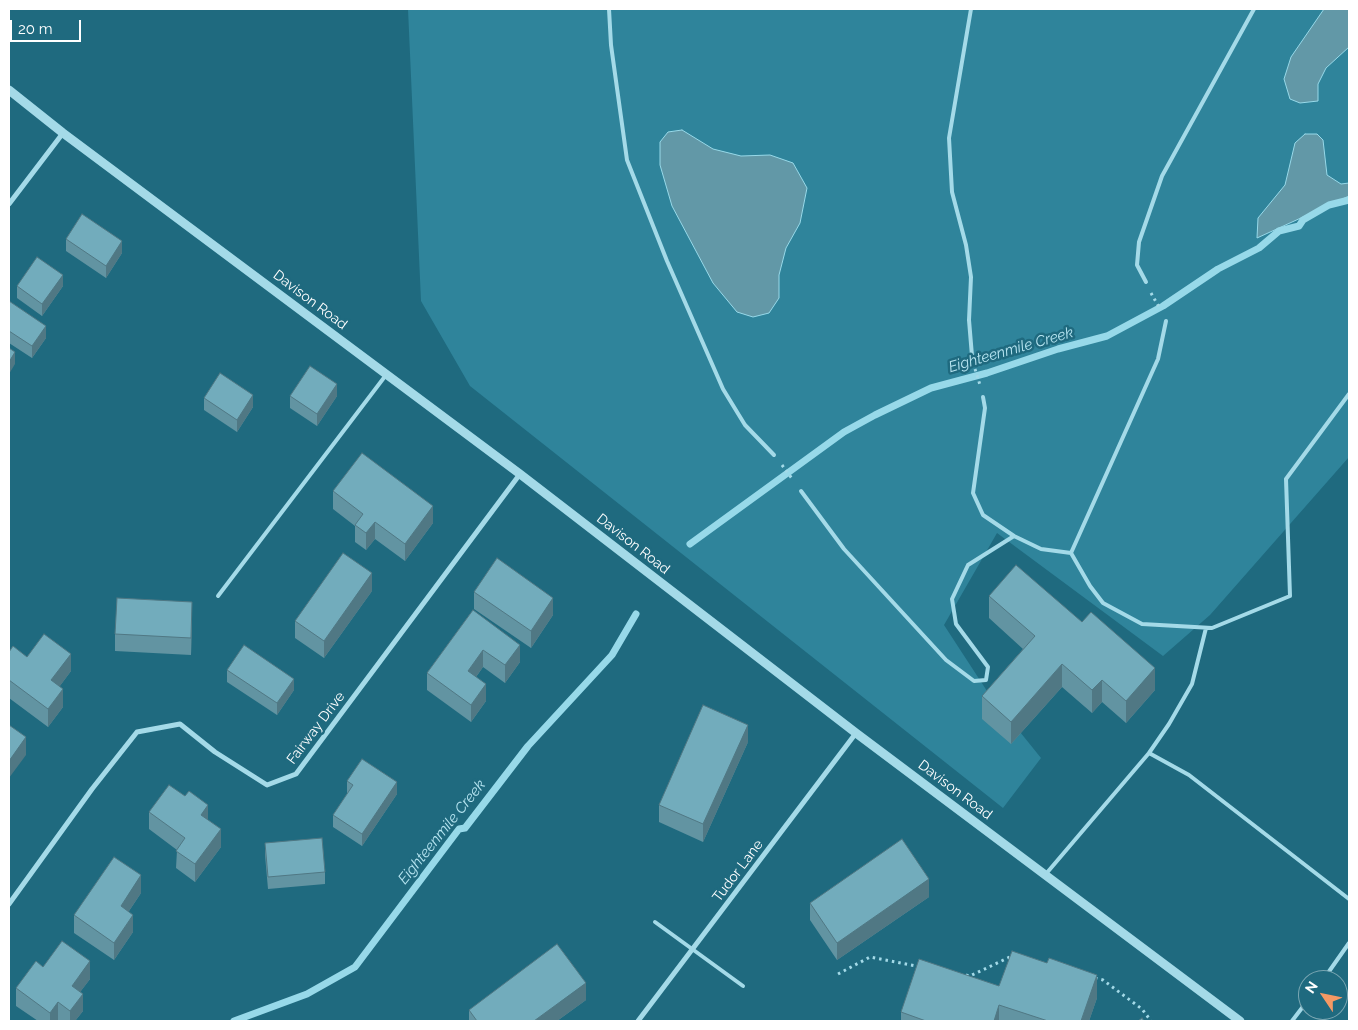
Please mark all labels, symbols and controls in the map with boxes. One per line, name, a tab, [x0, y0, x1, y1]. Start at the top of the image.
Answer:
scale bar	[12, 10, 84, 42]
text: 20 m	[18, 20, 53, 38]
street label: Davison Road	[270, 267, 350, 333]
water label: Eighteenmile Creek	[946, 324, 1076, 376]
street label: Davison Road	[593, 510, 673, 578]
street label: Fairway Drive	[283, 689, 349, 767]
street label: Davison Road	[915, 757, 995, 823]
water label: Eighteenmile Creek	[394, 776, 490, 888]
street label: Tudor Lane	[709, 837, 767, 905]
north arrow	[1298, 970, 1348, 1020]
text: N	[1302, 978, 1321, 996]

